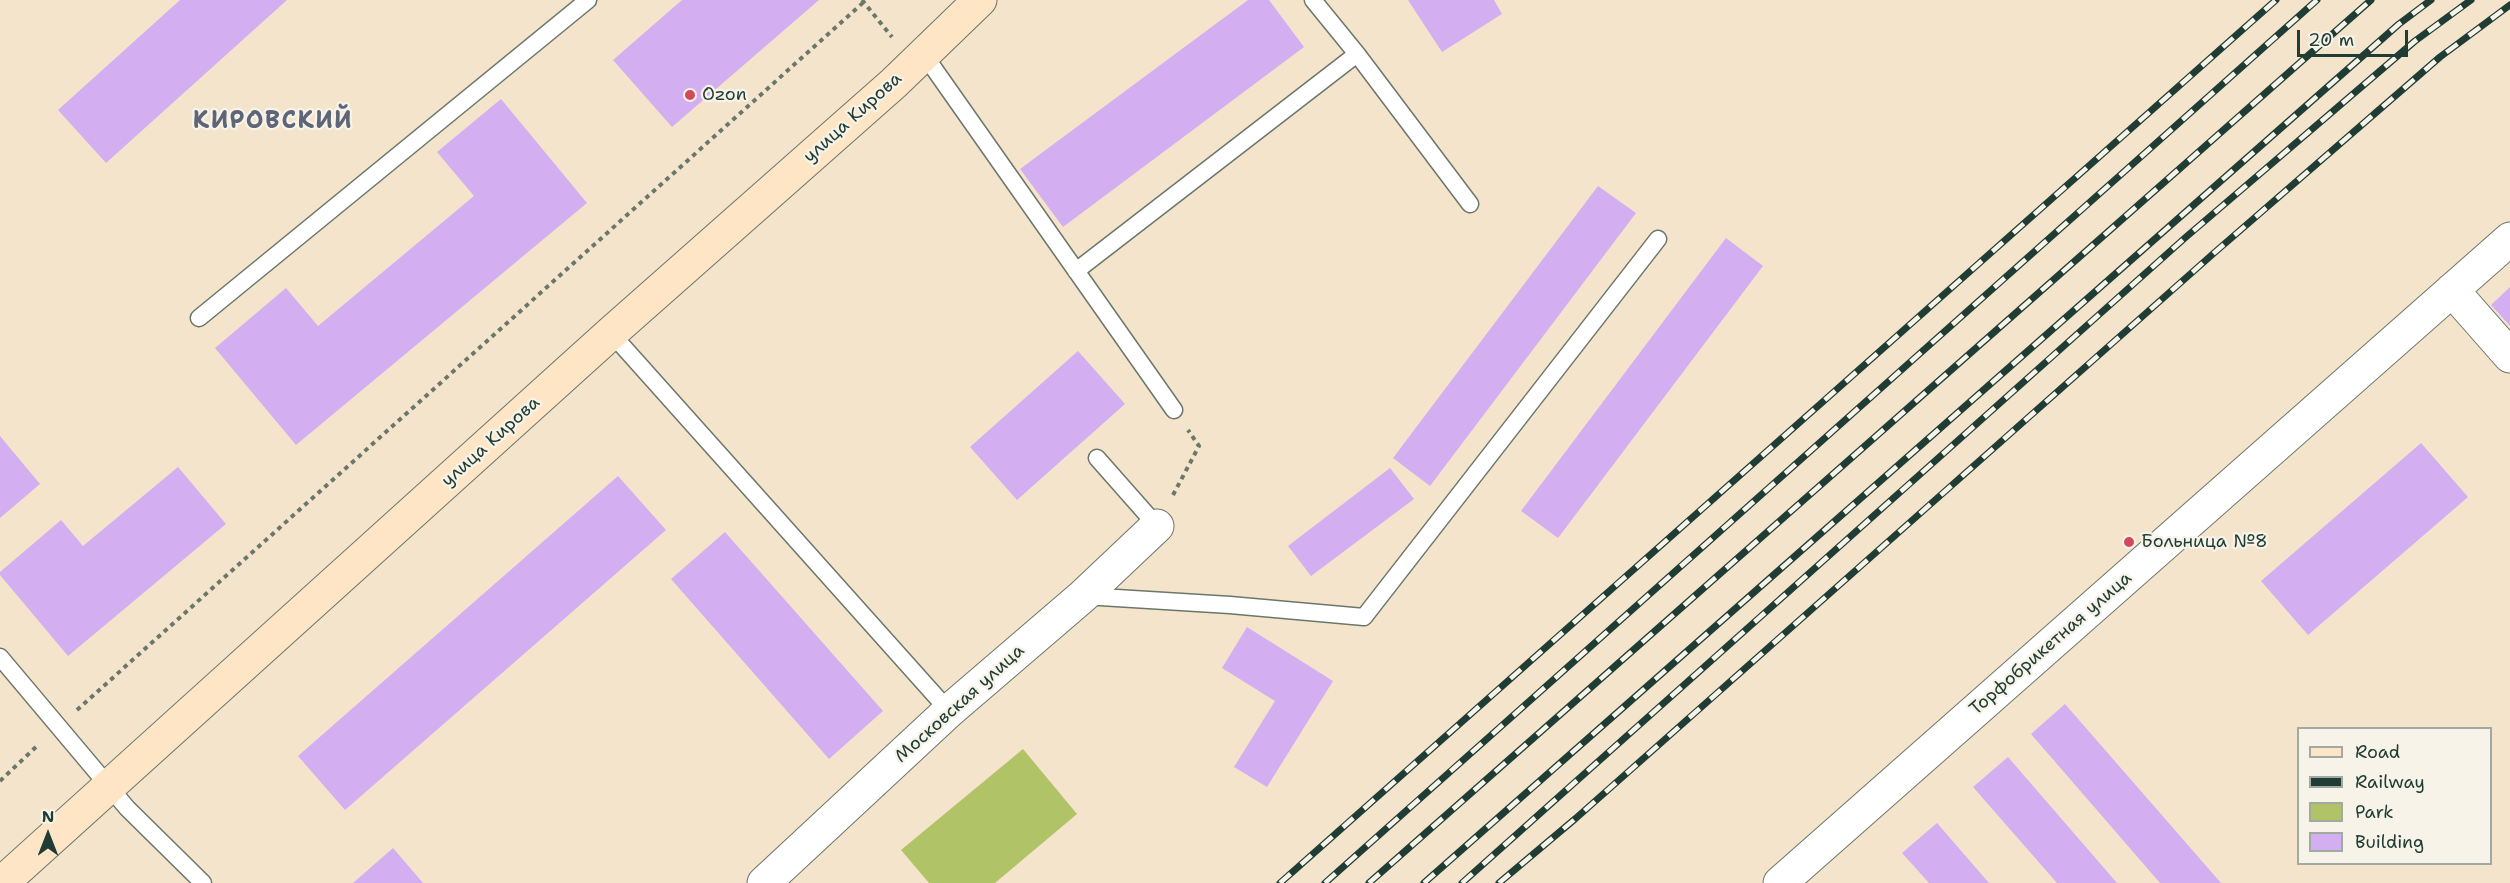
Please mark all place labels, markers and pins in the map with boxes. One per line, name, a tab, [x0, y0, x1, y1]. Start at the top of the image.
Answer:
place label: Ozon	[702, 84, 747, 106]
marker: Ozon	[683, 88, 697, 102]
place label: Больница №8	[2141, 531, 2268, 553]
marker: Больница №8	[2122, 535, 2136, 549]

